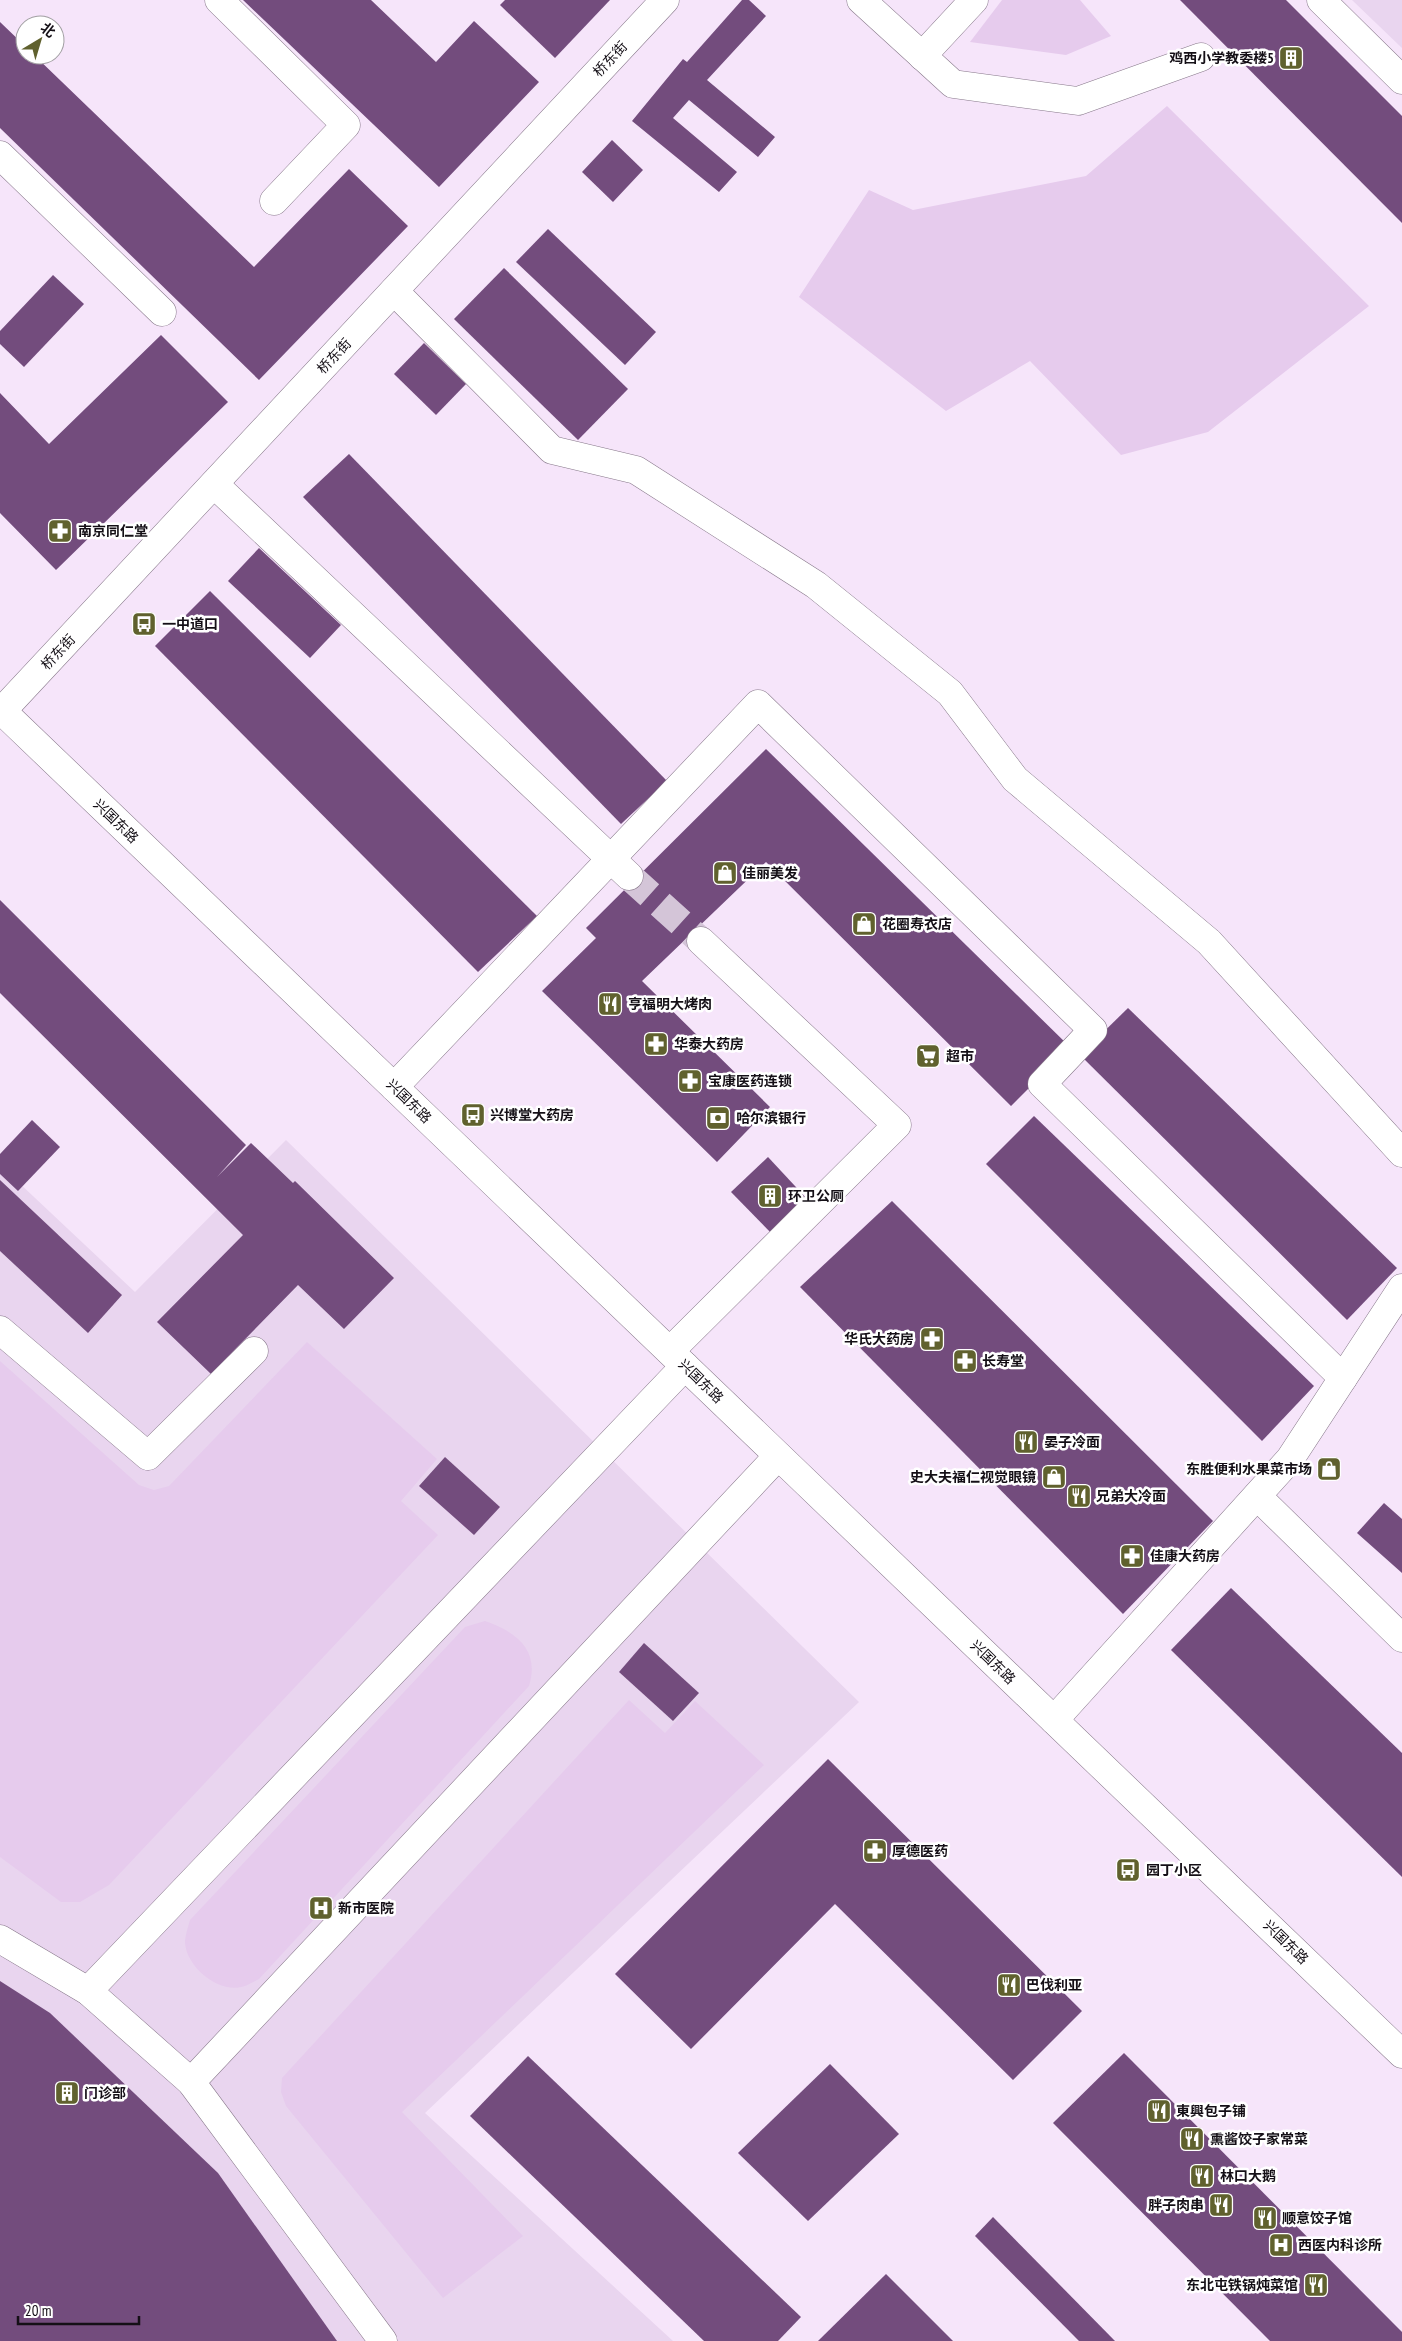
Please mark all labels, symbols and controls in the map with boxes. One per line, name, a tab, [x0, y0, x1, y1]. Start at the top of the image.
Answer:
north arrow	[15, 15, 65, 65]
text: 北	[37, 18, 59, 41]
street label: 桥东街	[589, 38, 631, 80]
building icon: 鸡西小学教委楼5	[1278, 45, 1304, 71]
place label: 鸡西小学教委楼5	[1169, 49, 1274, 67]
street label: 桥东街	[313, 335, 355, 377]
pharmacy icon: 南京同仁堂	[47, 518, 73, 544]
place label: 南京同仁堂	[78, 522, 148, 540]
bus stop icon: 一中道口	[131, 611, 157, 637]
place label: 一中道口	[162, 615, 218, 633]
street label: 桥东街	[37, 631, 79, 673]
street label: 兴国东路	[90, 795, 142, 847]
shop icon: 佳丽美发	[712, 860, 738, 886]
place label: 佳丽美发	[742, 864, 798, 882]
shop icon: 花圈寿衣店	[851, 911, 877, 937]
place label: 花圈寿衣店	[882, 915, 952, 933]
restaurant icon: 亨福明大烤肉	[597, 991, 623, 1017]
place label: 亨福明大烤肉	[628, 995, 712, 1013]
pharmacy icon: 华泰大药房	[643, 1031, 669, 1057]
place label: 华泰大药房	[674, 1035, 744, 1053]
supermarket icon: 超市	[915, 1043, 941, 1069]
place label: 超市	[946, 1047, 974, 1065]
pharmacy icon: 宝康医药连锁	[677, 1068, 703, 1094]
place label: 宝康医药连锁	[708, 1072, 792, 1090]
street label: 兴国东路	[383, 1075, 435, 1127]
bus stop icon: 兴博堂大药房	[460, 1102, 486, 1128]
bank icon: 哈尔滨银行	[705, 1105, 731, 1131]
place label: 兴博堂大药房	[490, 1106, 574, 1124]
place label: 哈尔滨银行	[736, 1109, 806, 1127]
building icon: 环卫公厕	[757, 1183, 783, 1209]
place label: 环卫公厕	[788, 1187, 844, 1205]
pharmacy icon: 华氏大药房	[919, 1326, 945, 1352]
place label: 华氏大药房	[844, 1330, 914, 1348]
pharmacy icon: 长寿堂	[952, 1348, 978, 1374]
place label: 长寿堂	[982, 1352, 1024, 1370]
street label: 兴国东路	[675, 1355, 727, 1407]
restaurant icon: 晏子冷面	[1013, 1429, 1039, 1455]
place label: 晏子冷面	[1044, 1433, 1100, 1451]
shop icon: 东胜便利水果菜市场	[1316, 1456, 1342, 1482]
place label: 东胜便利水果菜市场	[1186, 1460, 1312, 1478]
shop icon: 史大夫福仁视觉眼镜	[1041, 1464, 1067, 1490]
place label: 史大夫福仁视觉眼镜	[910, 1468, 1036, 1486]
restaurant icon: 兄弟大冷面	[1066, 1483, 1092, 1509]
place label: 兄弟大冷面	[1096, 1487, 1166, 1505]
pharmacy icon: 佳康大药房	[1119, 1543, 1145, 1569]
place label: 佳康大药房	[1150, 1547, 1220, 1565]
street label: 兴国东路	[967, 1636, 1019, 1688]
pharmacy icon: 厚德医药	[862, 1838, 888, 1864]
place label: 厚德医药	[892, 1842, 948, 1860]
bus stop icon: 园丁小区	[1115, 1857, 1141, 1883]
place label: 园丁小区	[1146, 1861, 1202, 1879]
hospital icon: 新市医院	[308, 1895, 334, 1921]
place label: 新市医院	[338, 1899, 394, 1917]
street label: 兴国东路	[1260, 1916, 1312, 1968]
restaurant icon: 巴伐利亚	[996, 1972, 1022, 1998]
place label: 巴伐利亚	[1026, 1976, 1082, 1994]
building icon: 门诊部	[54, 2080, 80, 2106]
place label: 门诊部	[84, 2084, 126, 2102]
restaurant icon: 東興包子铺	[1146, 2098, 1172, 2124]
place label: 東興包子铺	[1176, 2102, 1246, 2120]
restaurant icon: 熏酱饺子家常菜	[1179, 2126, 1205, 2152]
place label: 熏酱饺子家常菜	[1210, 2130, 1308, 2148]
restaurant icon: 林口大鹅	[1189, 2163, 1215, 2189]
place label: 林口大鹅	[1220, 2167, 1276, 2185]
restaurant icon: 胖子肉串	[1208, 2192, 1234, 2218]
place label: 胖子肉串	[1148, 2196, 1204, 2214]
restaurant icon: 顺意饺子馆	[1252, 2205, 1278, 2231]
place label: 顺意饺子馆	[1282, 2209, 1352, 2227]
hospital icon: 西医内科诊所	[1268, 2232, 1294, 2258]
place label: 西医内科诊所	[1298, 2236, 1382, 2254]
restaurant icon: 东北屯铁锅炖菜馆	[1303, 2272, 1329, 2298]
place label: 东北屯铁锅炖菜馆	[1186, 2276, 1298, 2294]
scale bar	[18, 2294, 139, 2326]
text: 20 m	[25, 2301, 51, 2320]

